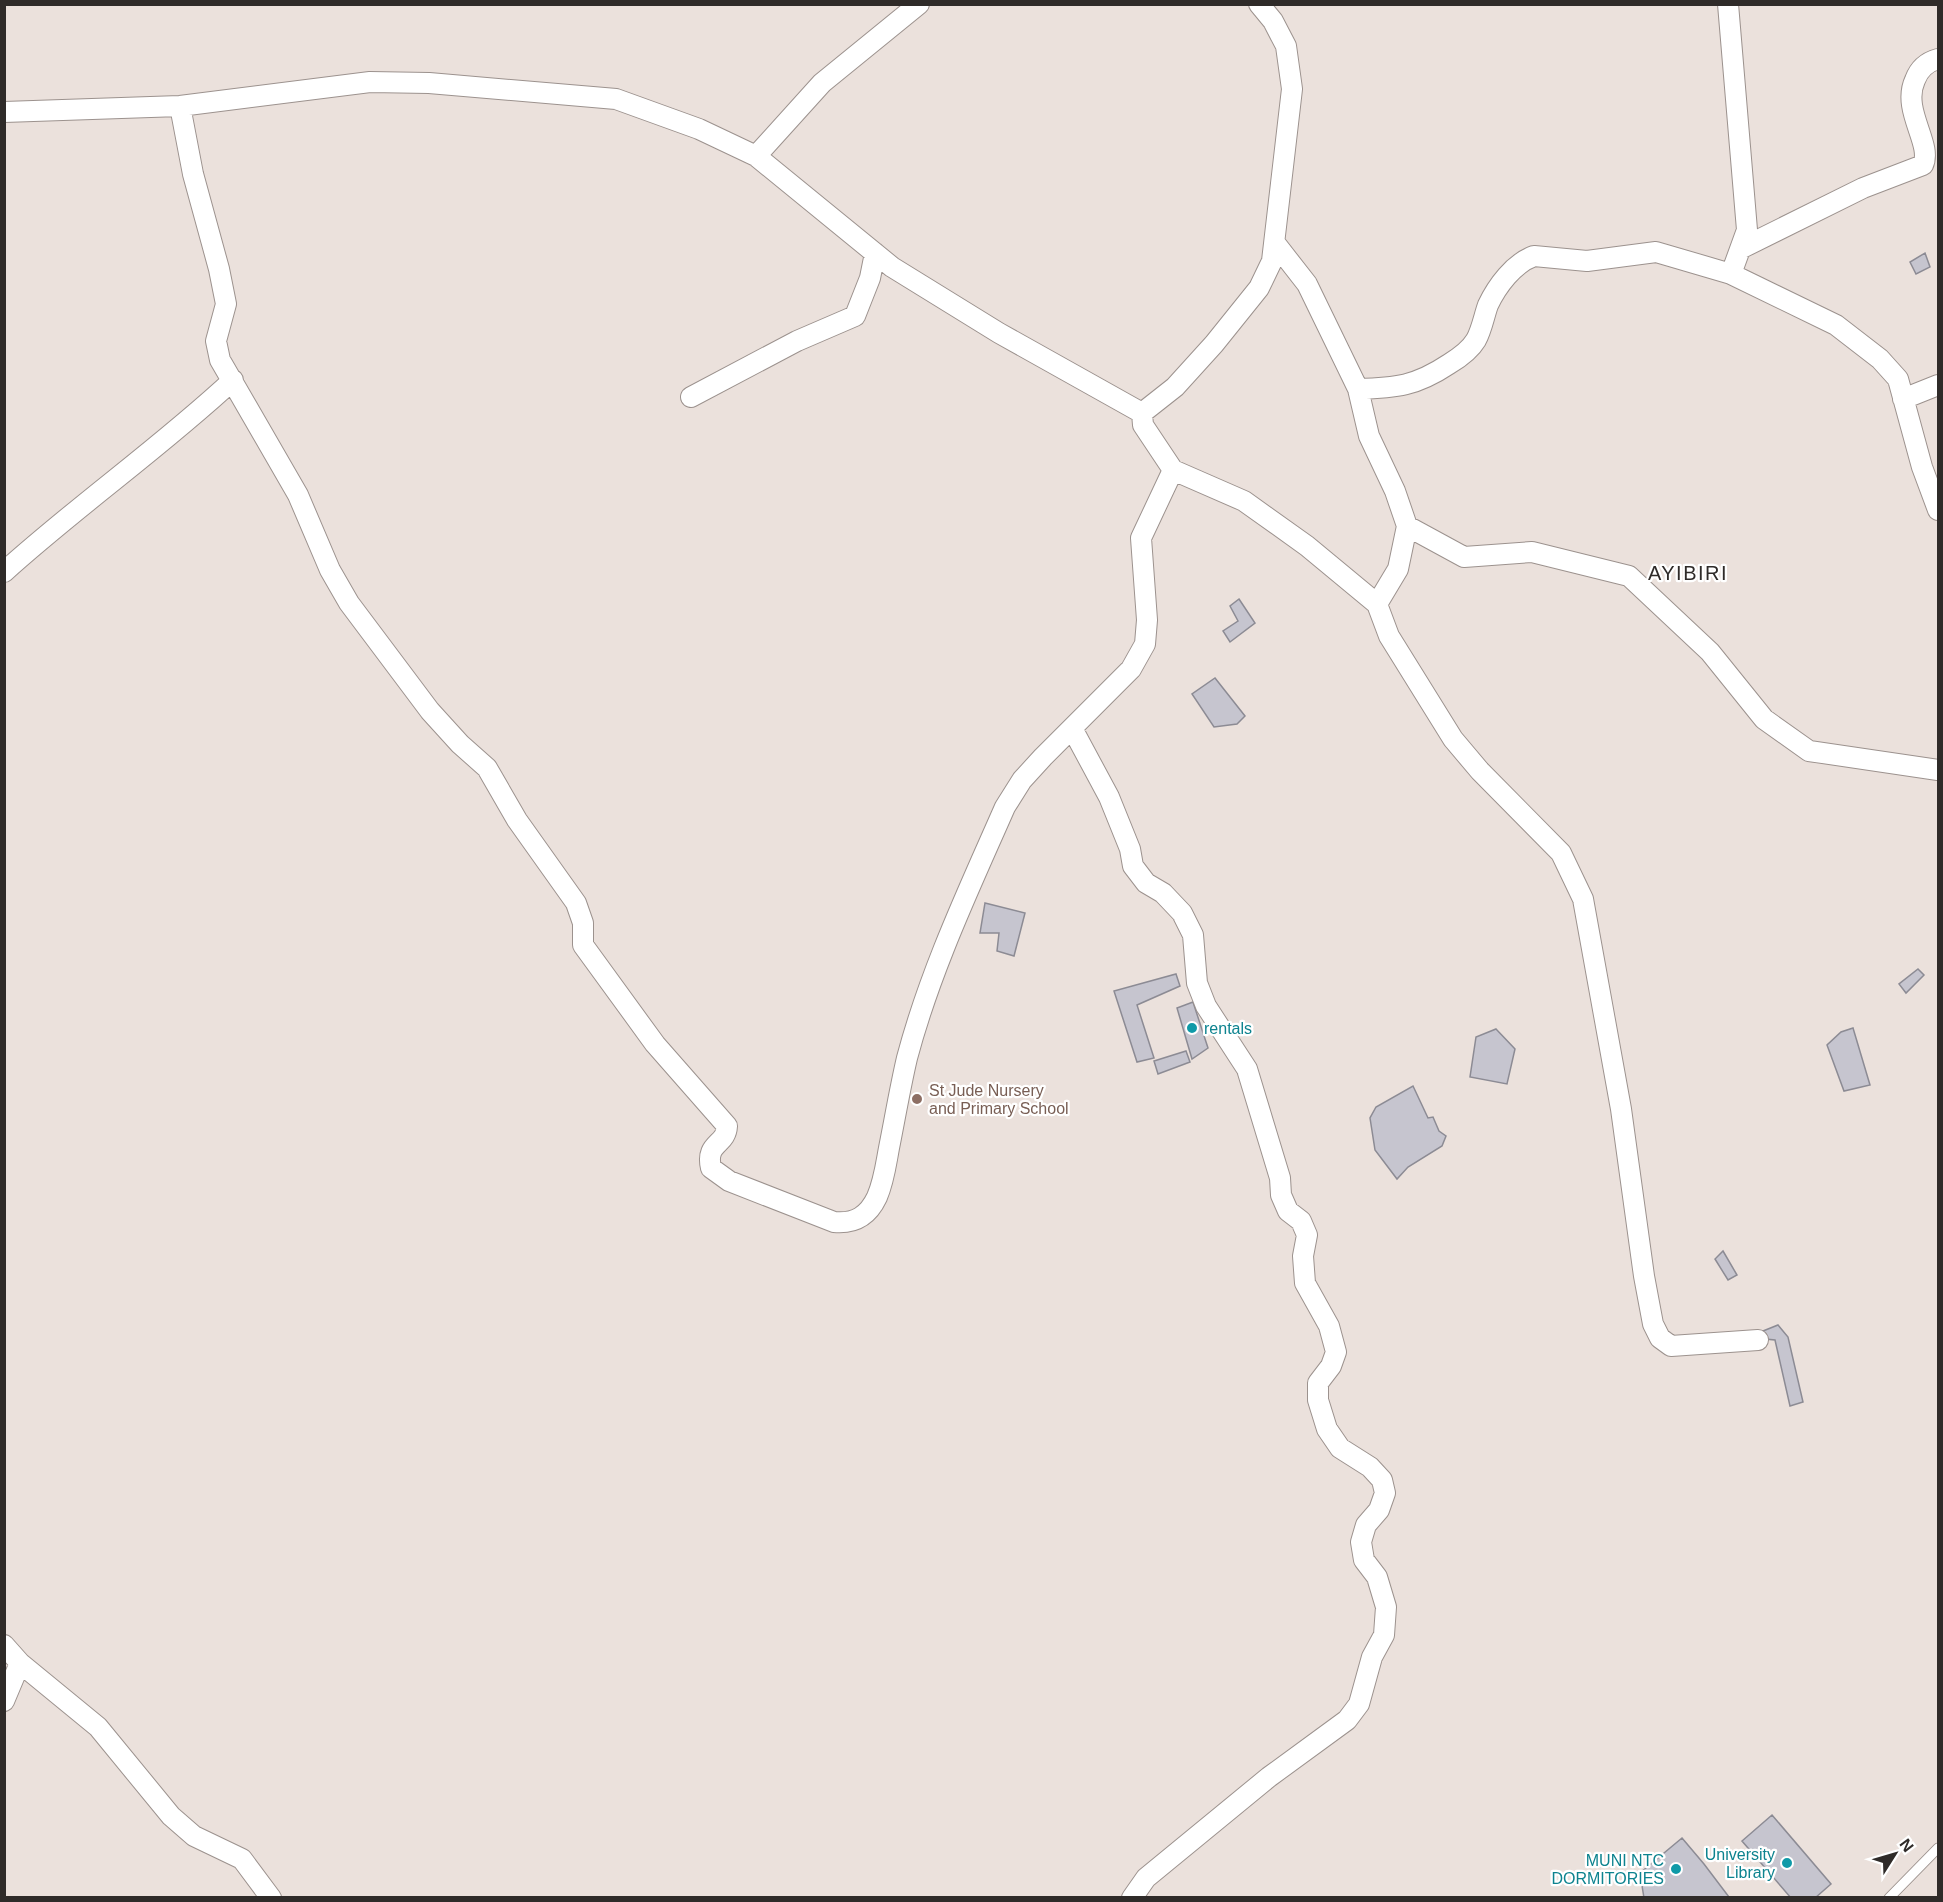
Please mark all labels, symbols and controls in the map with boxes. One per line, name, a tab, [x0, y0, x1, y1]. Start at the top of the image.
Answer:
district label: AYIBIRI	[1648, 562, 1728, 584]
place label: rentals	[1204, 1020, 1252, 1037]
marker: rentals	[1185, 1021, 1199, 1035]
place label: St Jude Nursery and Primary School	[929, 1082, 1069, 1117]
marker: St Jude Nursery and Primary School	[910, 1092, 924, 1106]
north arrow	[1865, 1824, 1925, 1884]
text: N	[1896, 1836, 1917, 1855]
place label: University Library	[1705, 1846, 1775, 1881]
place label: MUNI NTC DORMITORIES	[1551, 1852, 1664, 1887]
marker: University Library	[1780, 1856, 1794, 1870]
marker: MUNI NTC DORMITORIES	[1669, 1862, 1683, 1876]

